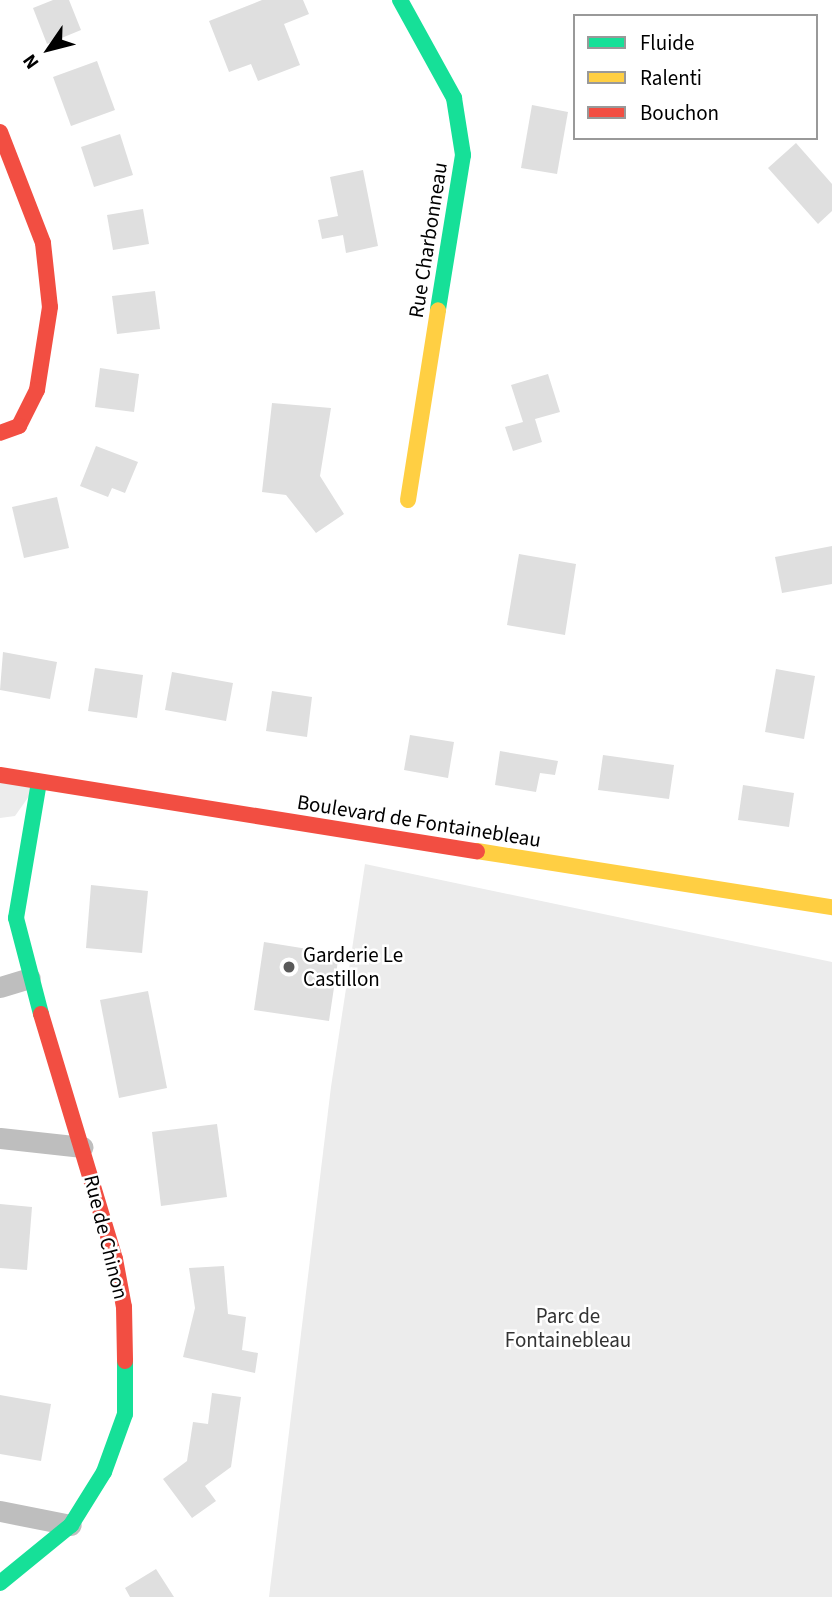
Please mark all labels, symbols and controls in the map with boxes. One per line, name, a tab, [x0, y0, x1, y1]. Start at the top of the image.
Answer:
north arrow	[14, 14, 84, 84]
legend	[573, 14, 818, 140]
text: Fluide	[640, 28, 694, 58]
text: N	[17, 48, 46, 74]
text: Ralenti	[640, 63, 702, 93]
text: Bouchon	[640, 98, 719, 128]
street label: Rue Charbonneau	[403, 160, 453, 320]
street label: Boulevard de Fontainebleau	[295, 789, 543, 853]
place label: Garderie Le Castillon	[303, 942, 403, 992]
marker: Garderie Le Castillon	[281, 959, 297, 975]
street label: Rue de Chinon	[78, 1172, 134, 1302]
park label: Parc de Fontainebleau	[505, 1303, 631, 1353]

